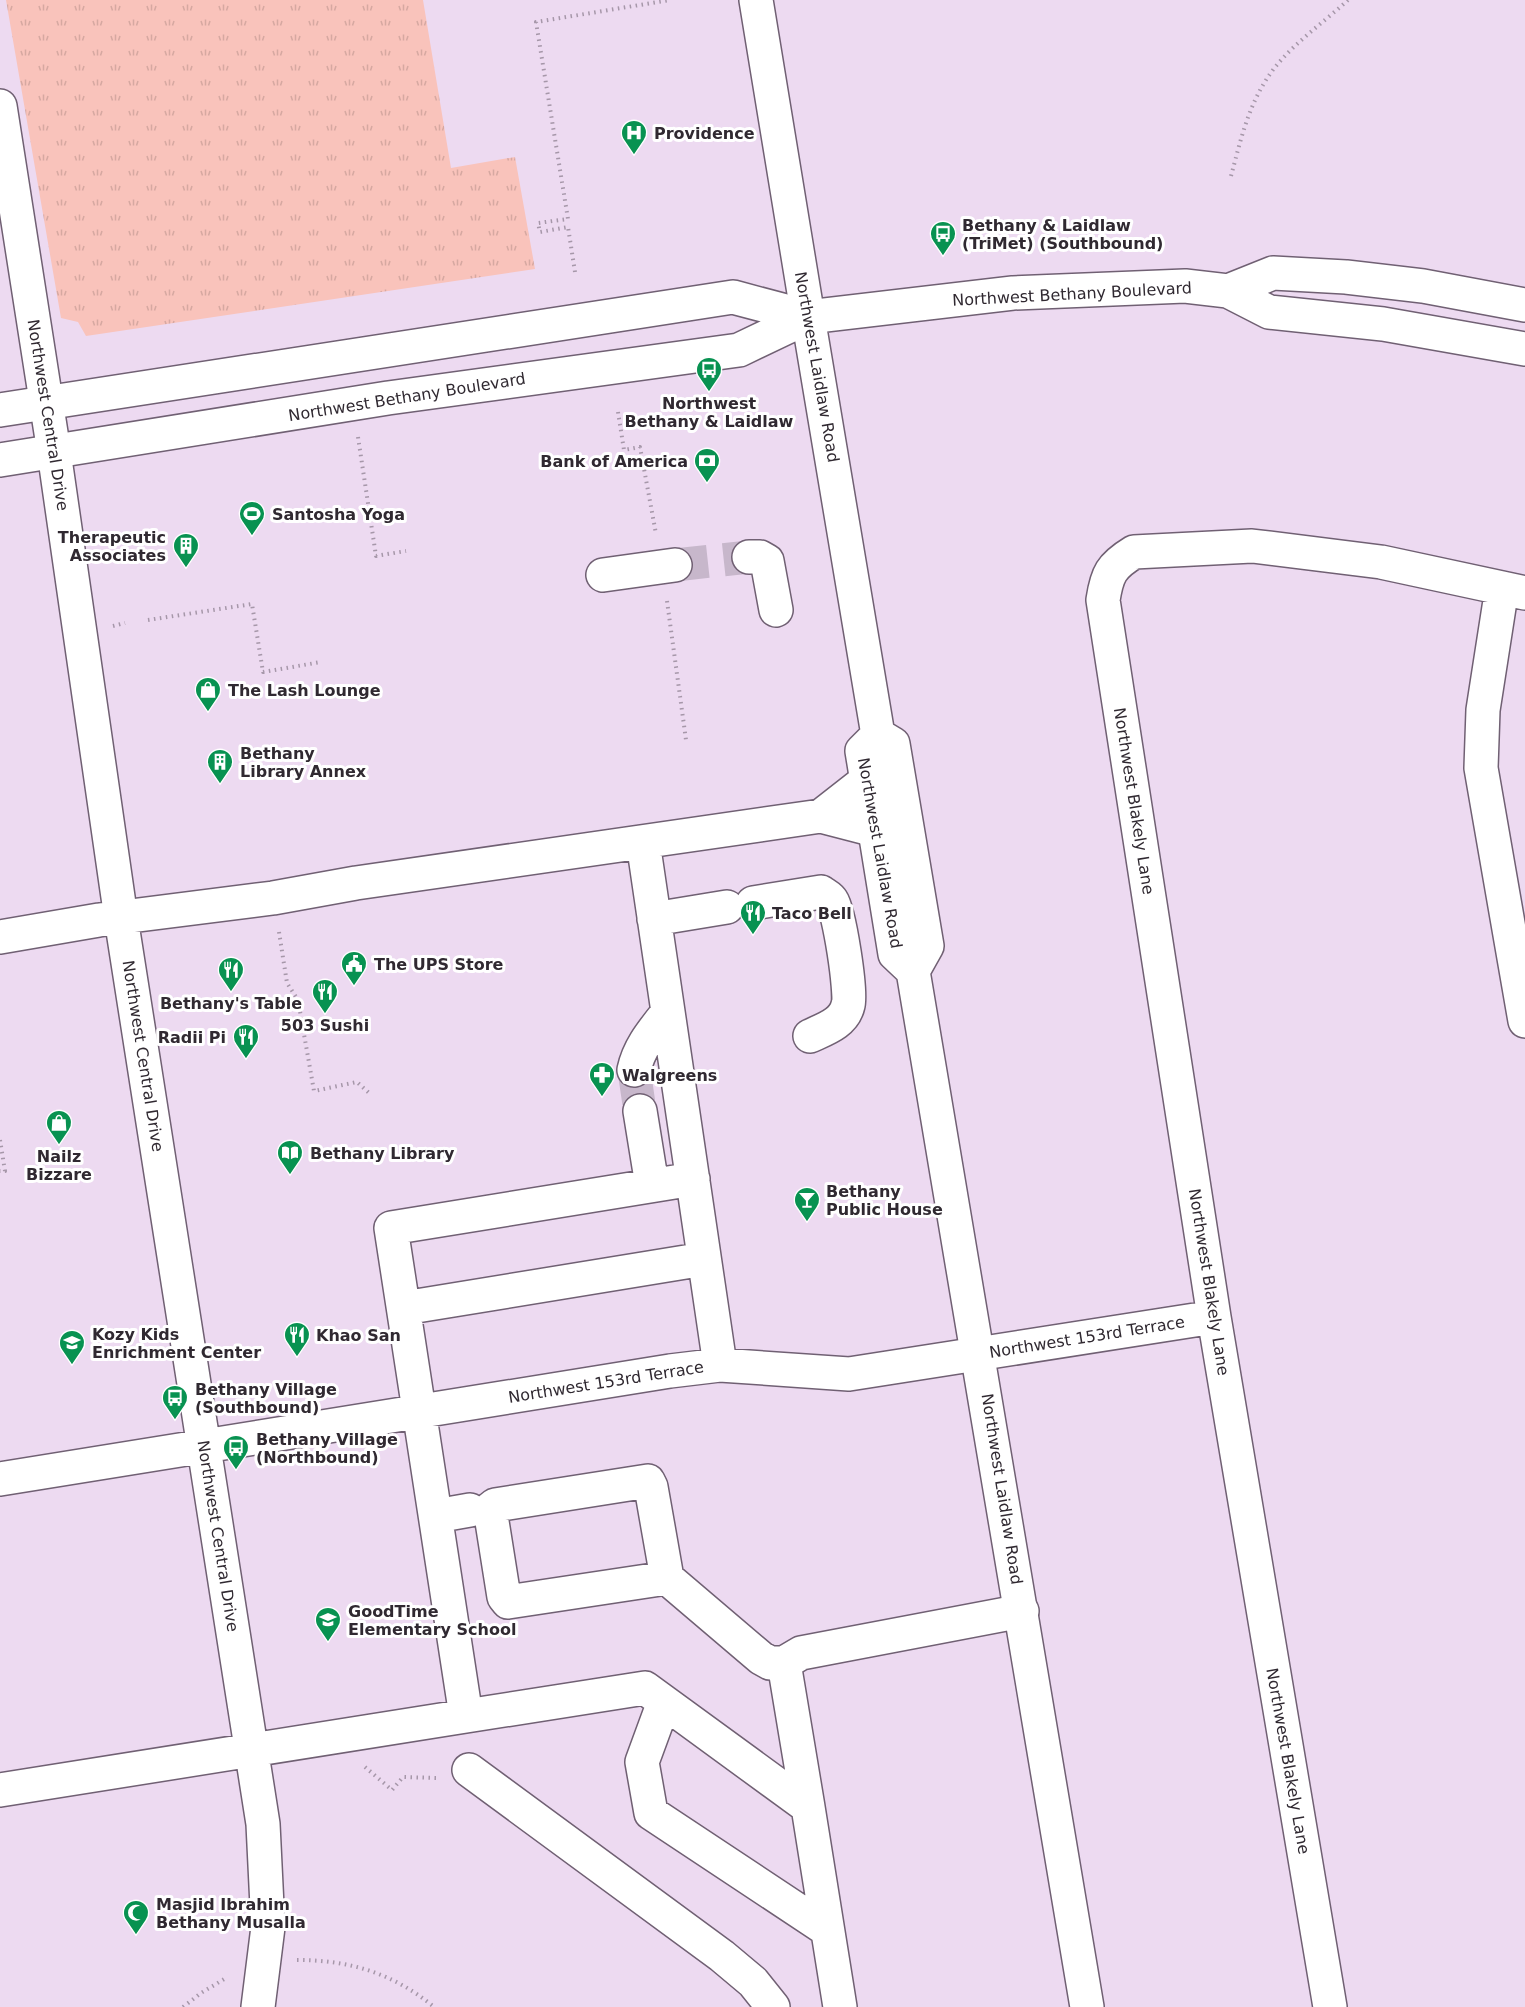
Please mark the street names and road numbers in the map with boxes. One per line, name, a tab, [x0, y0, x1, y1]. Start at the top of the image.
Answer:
street label: Northwest Laidlaw Road	[791, 270, 843, 464]
street label: Northwest Bethany Boulevard	[952, 278, 1192, 310]
street label: Northwest Central Drive	[23, 318, 73, 512]
street label: Northwest Bethany Boulevard	[287, 369, 527, 425]
street label: Northwest Blakely Lane	[1110, 706, 1158, 896]
street label: Northwest Laidlaw Road	[854, 756, 906, 950]
street label: Northwest Central Drive	[118, 959, 168, 1153]
street label: Northwest Blakely Lane	[1185, 1187, 1233, 1377]
street label: Northwest 153rd Terrace	[988, 1312, 1186, 1362]
street label: Northwest 153rd Terrace	[507, 1357, 705, 1407]
street label: Northwest Laidlaw Road	[978, 1392, 1026, 1586]
street label: Northwest Central Drive	[193, 1439, 243, 1633]
street label: Northwest Blakely Lane	[1262, 1666, 1314, 1856]

